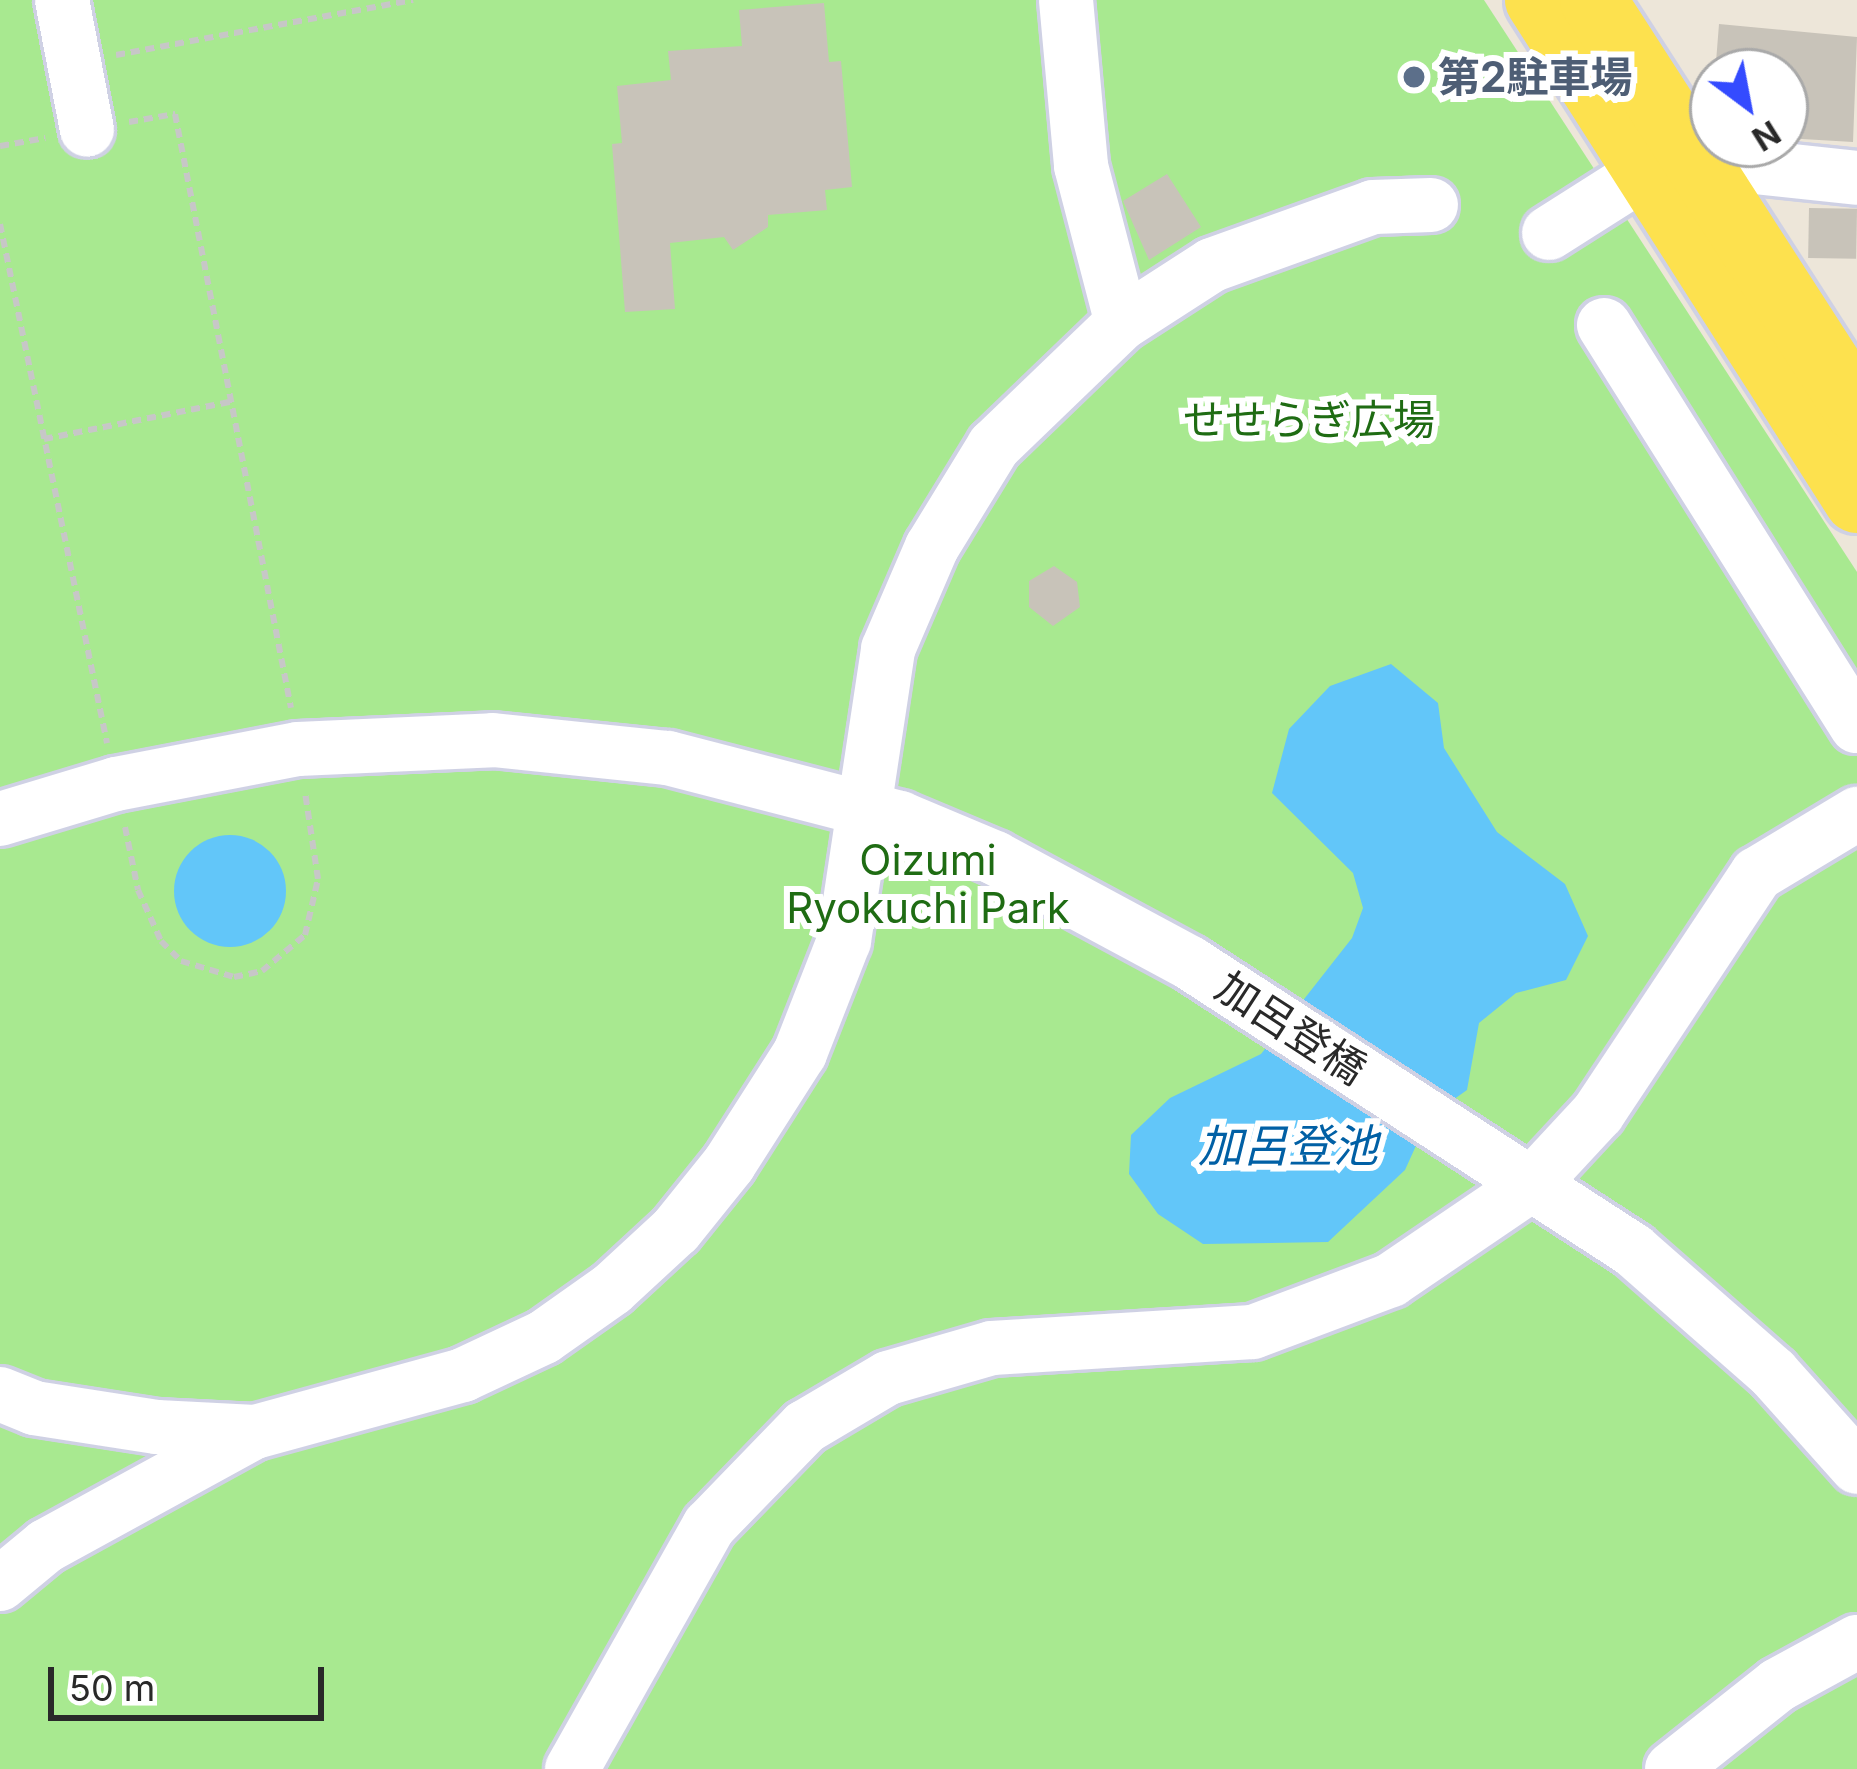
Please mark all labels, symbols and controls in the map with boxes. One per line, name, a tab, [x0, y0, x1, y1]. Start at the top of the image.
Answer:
north arrow	[1689, 48, 1809, 168]
place label: 第2駐車場	[1438, 52, 1632, 102]
marker: 第2駐車場	[1401, 64, 1427, 90]
text: N	[1745, 112, 1788, 160]
park label: せせらぎ広場	[1183, 395, 1435, 445]
park label: Oizumi Ryokuchi Park	[786, 835, 1070, 934]
street label: 加呂登橋	[1207, 961, 1375, 1095]
water label: 加呂登池	[1198, 1119, 1378, 1173]
scale bar	[54, 1643, 330, 1717]
text: 50 m	[69, 1666, 155, 1710]

